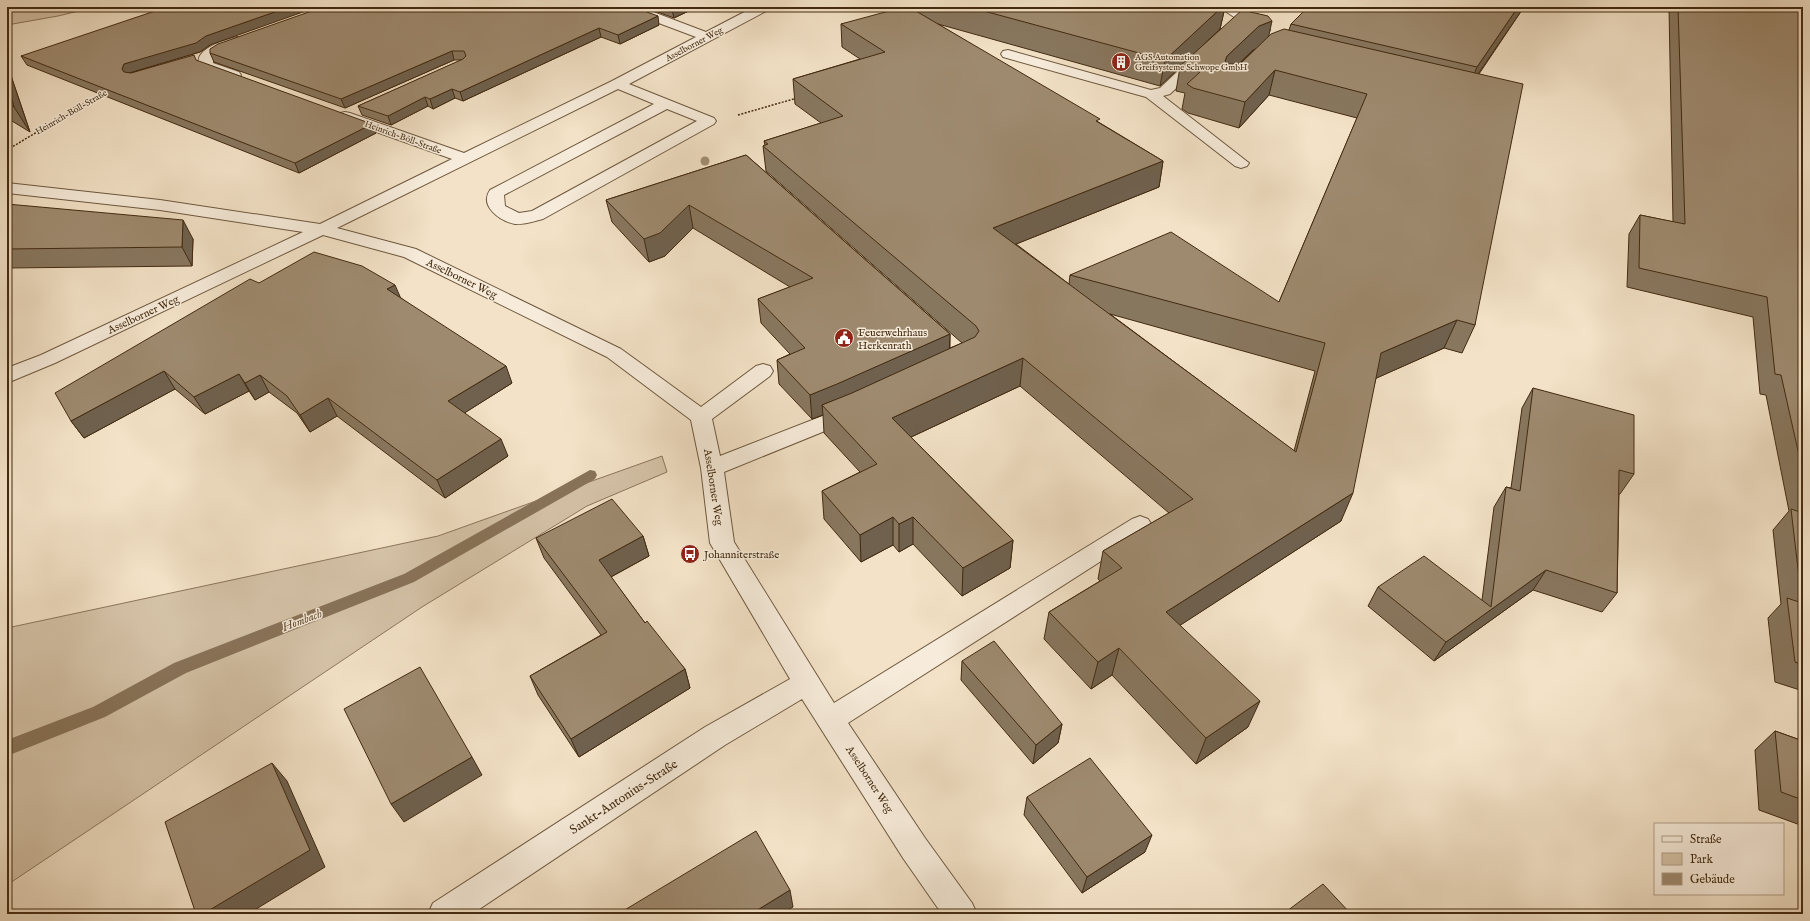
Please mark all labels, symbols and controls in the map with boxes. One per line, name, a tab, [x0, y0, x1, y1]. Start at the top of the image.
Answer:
street label: Asselborner Weg	[663, 25, 725, 65]
building icon: AGS Automation Greifsysteme Schwope GmbH	[1110, 51, 1132, 73]
place label: AGS Automation Greifsysteme Schwope GmbH	[1134, 52, 1248, 73]
street label: Heinrich-Böll-Straße	[33, 87, 109, 137]
street label: Heinrich-Böll-Straße	[363, 118, 443, 156]
street label: Asselborner Weg	[423, 255, 500, 303]
street label: Asselborner Weg	[105, 292, 182, 338]
place label: Feuerwehrhaus Herkenrath	[858, 326, 927, 353]
public building icon: Feuerwehrhaus Herkenrath	[833, 327, 855, 349]
street label: Asselborner Weg	[700, 447, 726, 527]
bus stop icon: Johanniterstraße	[679, 543, 701, 565]
place label: Johanniterstraße	[702, 548, 779, 562]
water label: Hombach	[279, 606, 324, 635]
street label: Asselborner Weg	[842, 742, 897, 817]
street label: Sankt-Antonius-Straße	[567, 756, 681, 839]
legend	[1654, 823, 1784, 895]
text: Straße	[1690, 832, 1722, 847]
text: Park	[1690, 852, 1713, 867]
text: Gebäude	[1690, 872, 1735, 887]

